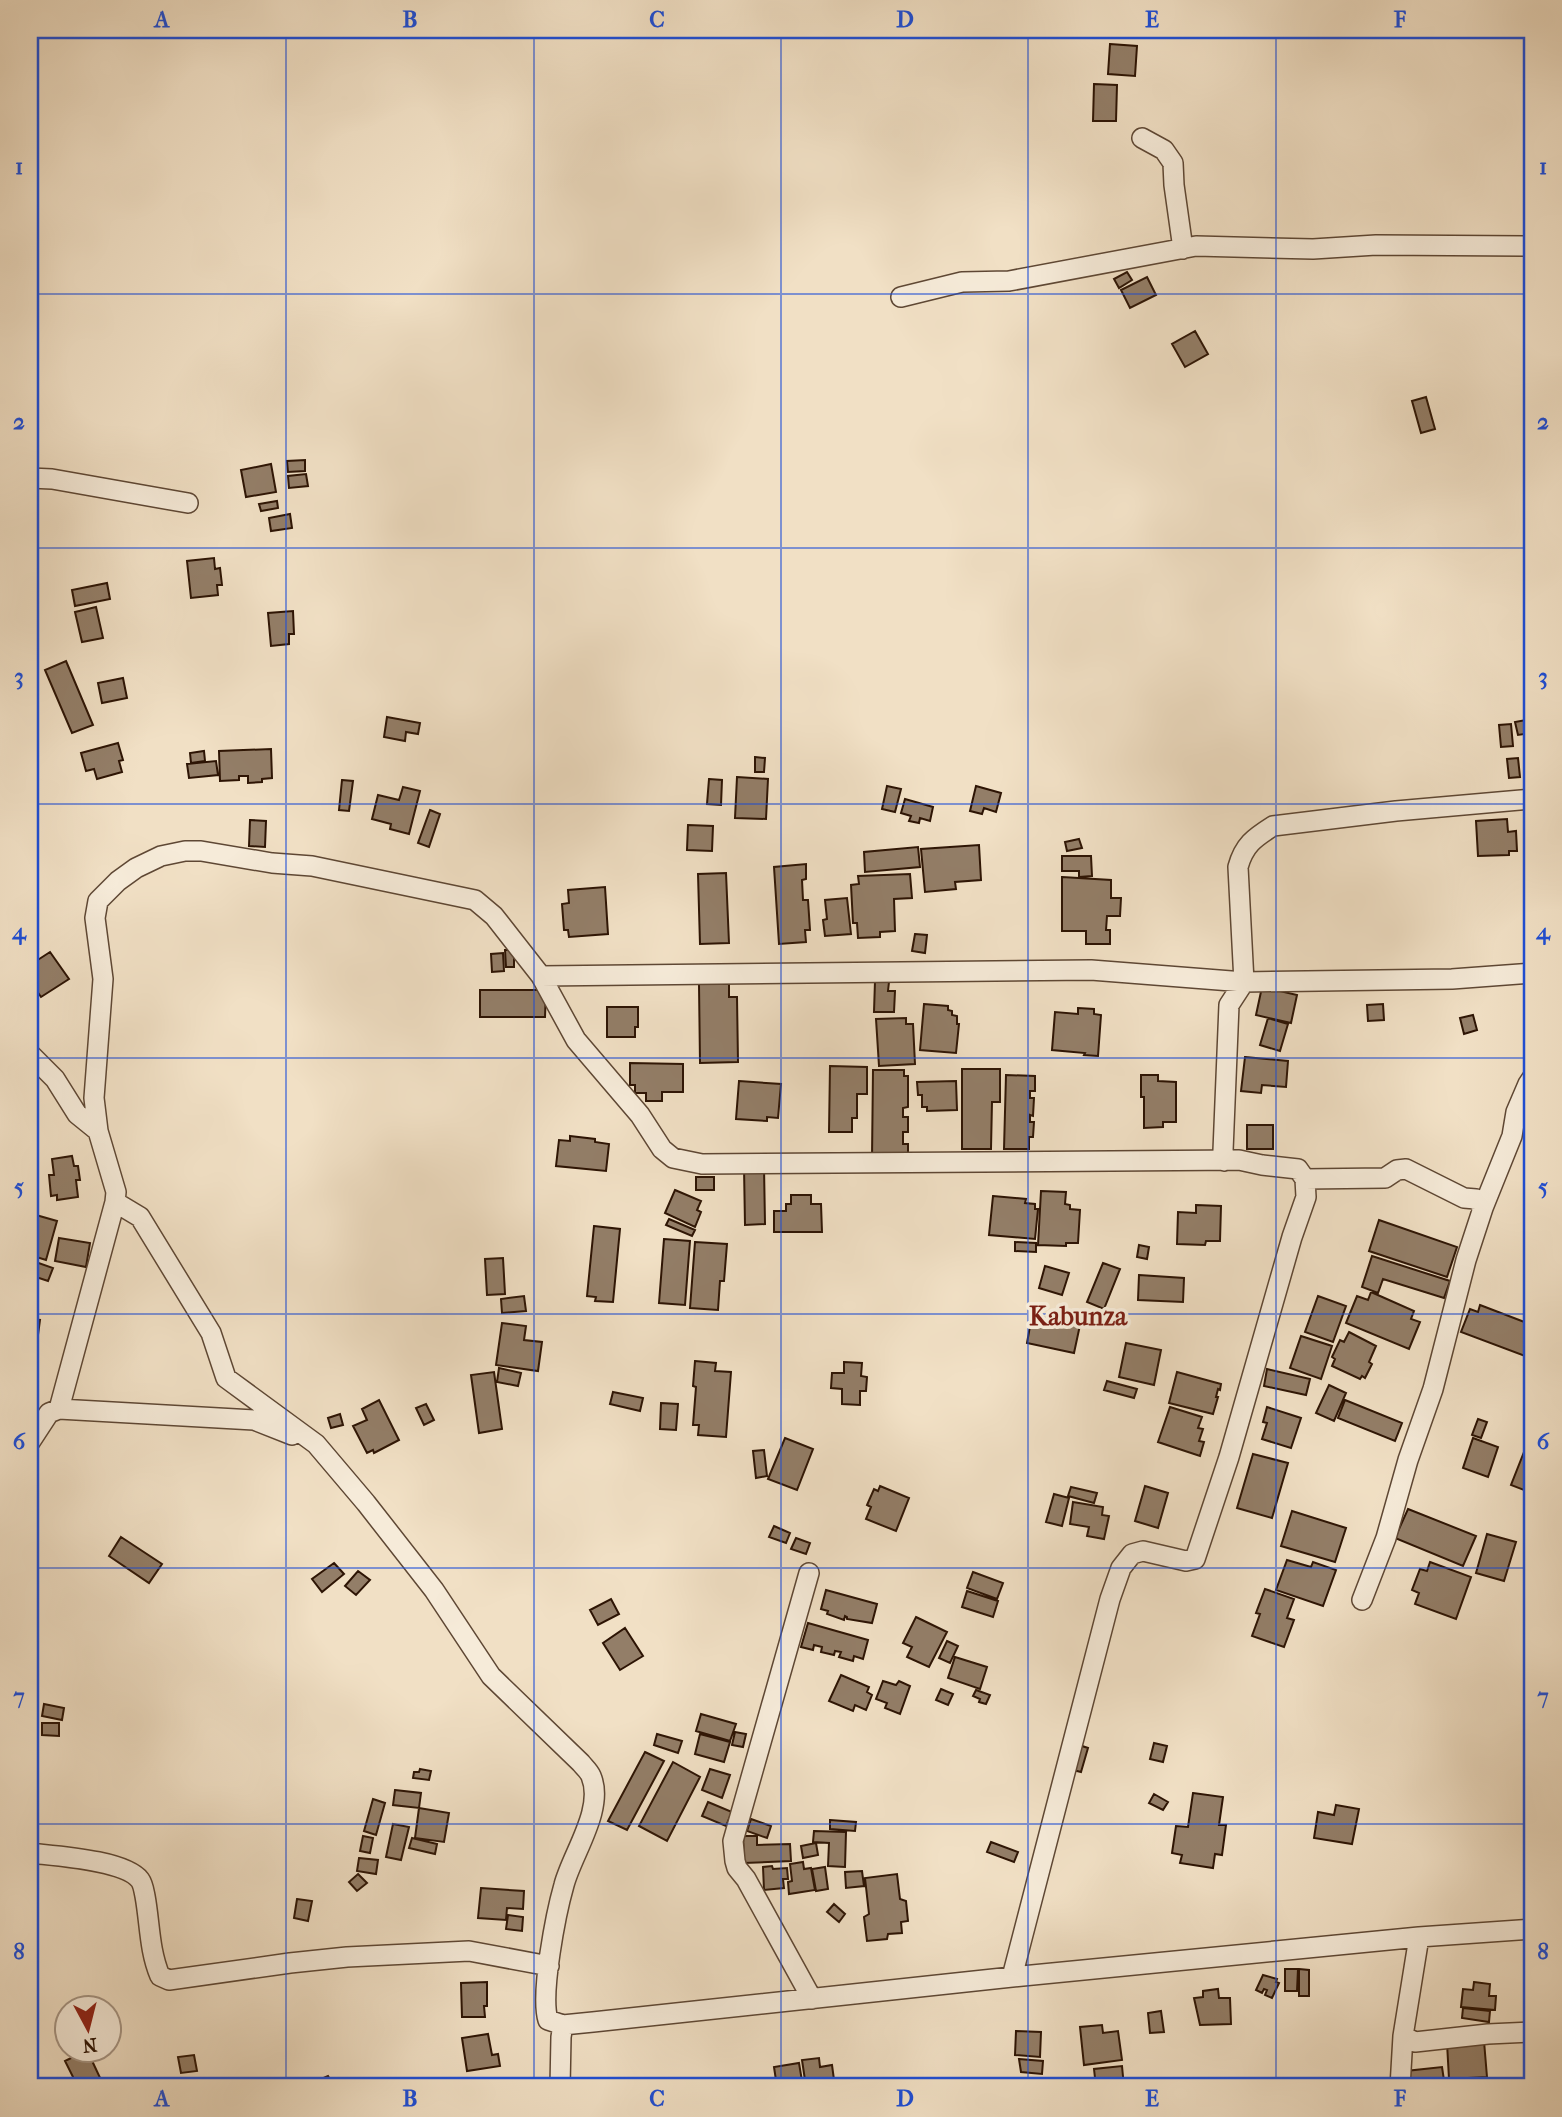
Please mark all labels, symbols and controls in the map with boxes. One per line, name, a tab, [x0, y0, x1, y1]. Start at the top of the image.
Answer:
text: A	[153, 6, 171, 33]
text: B	[403, 6, 418, 33]
text: C	[649, 6, 665, 33]
text: D	[896, 6, 914, 33]
text: E	[1145, 6, 1159, 33]
text: F	[1393, 6, 1407, 33]
text: 1	[15, 153, 23, 180]
text: 1	[1539, 153, 1547, 180]
text: 2	[13, 408, 25, 435]
text: 2	[1537, 408, 1549, 435]
text: 3	[14, 663, 24, 690]
text: 3	[1538, 663, 1548, 690]
text: 4	[11, 918, 27, 945]
text: 4	[1535, 918, 1551, 945]
text: 5	[14, 1173, 24, 1200]
text: 5	[1538, 1173, 1548, 1200]
district label: Kabunza	[1029, 1301, 1128, 1332]
text: 6	[13, 1428, 26, 1455]
text: 6	[1537, 1428, 1550, 1455]
text: 7	[12, 1683, 25, 1710]
text: 7	[1536, 1683, 1549, 1710]
text: 8	[13, 1938, 25, 1965]
text: 8	[1537, 1938, 1549, 1965]
north arrow	[52, 1994, 122, 2064]
text: N	[81, 2033, 98, 2057]
text: A	[153, 2085, 171, 2112]
text: B	[403, 2085, 418, 2112]
text: C	[649, 2085, 665, 2112]
text: D	[896, 2085, 914, 2112]
text: E	[1145, 2085, 1159, 2112]
text: F	[1393, 2085, 1407, 2112]

